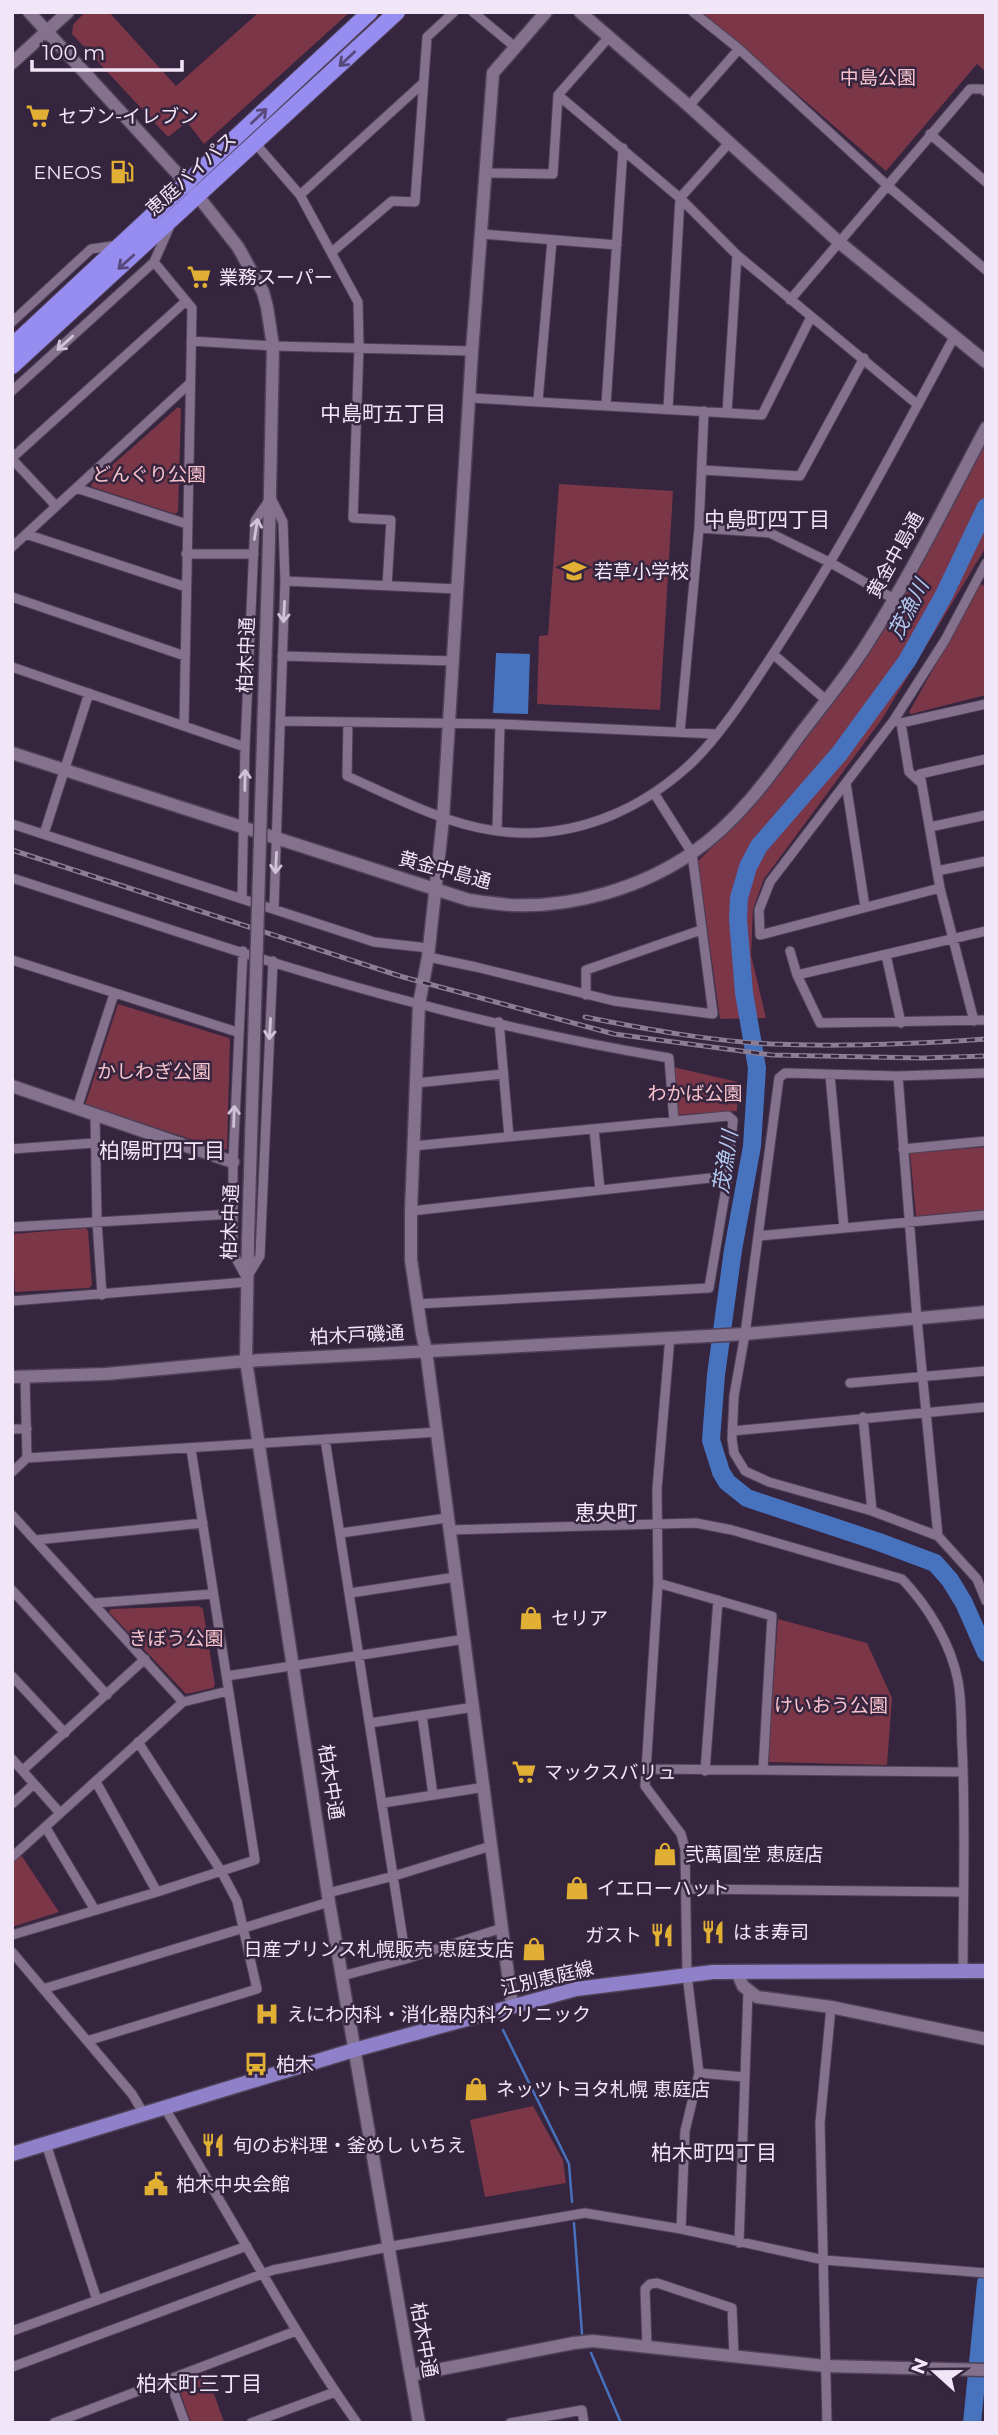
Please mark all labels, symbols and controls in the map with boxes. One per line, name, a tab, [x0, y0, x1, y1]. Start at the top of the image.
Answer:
scale bar	[32, 28, 182, 72]
text: 100 m	[42, 40, 105, 65]
one-way arrow	[339, 50, 356, 67]
park label: 中島公園	[840, 66, 916, 89]
supermarket icon: セブン-イレブン	[24, 102, 52, 130]
place label: セブン-イレブン	[58, 105, 198, 128]
one-way arrow	[250, 107, 267, 124]
street label: 恵庭バイパス	[141, 127, 241, 221]
fuel station icon: ENEOS	[108, 158, 136, 186]
place label: ENEOS	[34, 161, 102, 184]
one-way arrow	[118, 254, 135, 271]
supermarket icon: 業務スーパー	[185, 263, 213, 291]
place label: 業務スーパー	[219, 266, 333, 289]
one-way arrow	[57, 334, 74, 351]
district label: 中島町五丁目	[320, 401, 446, 426]
park label: どんぐり公園	[92, 463, 206, 486]
district label: 中島町四丁目	[704, 507, 830, 532]
street label: 黄金中島通	[862, 508, 928, 602]
one-way arrow	[250, 518, 263, 541]
school or university icon: 若草小学校	[560, 557, 588, 585]
place label: 若草小学校	[594, 560, 689, 583]
water label: 茂漁川	[883, 573, 934, 643]
one-way arrow	[277, 600, 290, 623]
street label: 柏木中通	[233, 617, 259, 693]
one-way arrow	[238, 769, 252, 792]
street label: 黄金中島通	[396, 847, 494, 893]
one-way arrow	[270, 852, 283, 875]
one-way arrow	[264, 1017, 277, 1040]
park label: かしわぎ公園	[97, 1060, 211, 1083]
park label: わかば公園	[647, 1082, 743, 1105]
one-way arrow	[228, 1105, 241, 1128]
water label: 茂漁川	[708, 1127, 743, 1195]
district label: 柏陽町四丁目	[99, 1138, 225, 1163]
street label: 柏木中通	[217, 1184, 243, 1260]
street label: 柏木戸磯通	[309, 1321, 405, 1349]
district label: 恵央町	[575, 1500, 638, 1525]
shop icon: セリア	[517, 1604, 545, 1632]
place label: セリア	[551, 1607, 608, 1630]
park label: きぼう公園	[128, 1627, 224, 1650]
park label: けいおう公園	[774, 1694, 888, 1717]
street label: 柏木中通	[314, 1743, 348, 1821]
supermarket icon: マックスバリュ	[510, 1758, 538, 1786]
place label: マックスバリュ	[544, 1761, 676, 1784]
shop icon: 弐萬圓堂 恵庭店	[651, 1840, 679, 1868]
place label: 弐萬圓堂 恵庭店	[685, 1843, 823, 1866]
shop icon: イエローハット	[563, 1874, 591, 1902]
place label: イエローハット	[597, 1877, 729, 1900]
restaurant icon: はま寿司	[699, 1918, 727, 1946]
restaurant icon: ガスト	[648, 1921, 676, 1949]
place label: はま寿司	[733, 1921, 809, 1944]
place label: ガスト	[585, 1924, 642, 1947]
shop icon: 日産プリンス札幌販売 恵庭支店	[520, 1935, 548, 1963]
place label: 日産プリンス札幌販売 恵庭支店	[243, 1938, 514, 1961]
street label: 江別恵庭線	[498, 1956, 596, 2000]
hospital icon: えにわ内科・消化器内科クリニック	[253, 2000, 281, 2028]
place label: えにわ内科・消化器内科クリニック	[287, 2003, 591, 2026]
bus stop icon: 柏木	[242, 2050, 270, 2078]
place label: 柏木	[276, 2053, 314, 2076]
shop icon: ネッツトヨタ札幌 恵庭店	[462, 2075, 490, 2103]
place label: ネッツトヨタ札幌 恵庭店	[496, 2078, 710, 2101]
restaurant icon: 旬のお料理・釜めし いちえ	[199, 2131, 227, 2159]
place label: 旬のお料理・釜めし いちえ	[233, 2134, 466, 2157]
district label: 柏木町四丁目	[651, 2140, 777, 2165]
public building icon: 柏木中央会館	[142, 2170, 170, 2198]
place label: 柏木中央会館	[176, 2173, 290, 2196]
street label: 柏木中通	[406, 2301, 442, 2379]
north arrow	[900, 2337, 970, 2407]
text: N	[906, 2355, 933, 2377]
district label: 柏木町三丁目	[136, 2371, 262, 2396]

